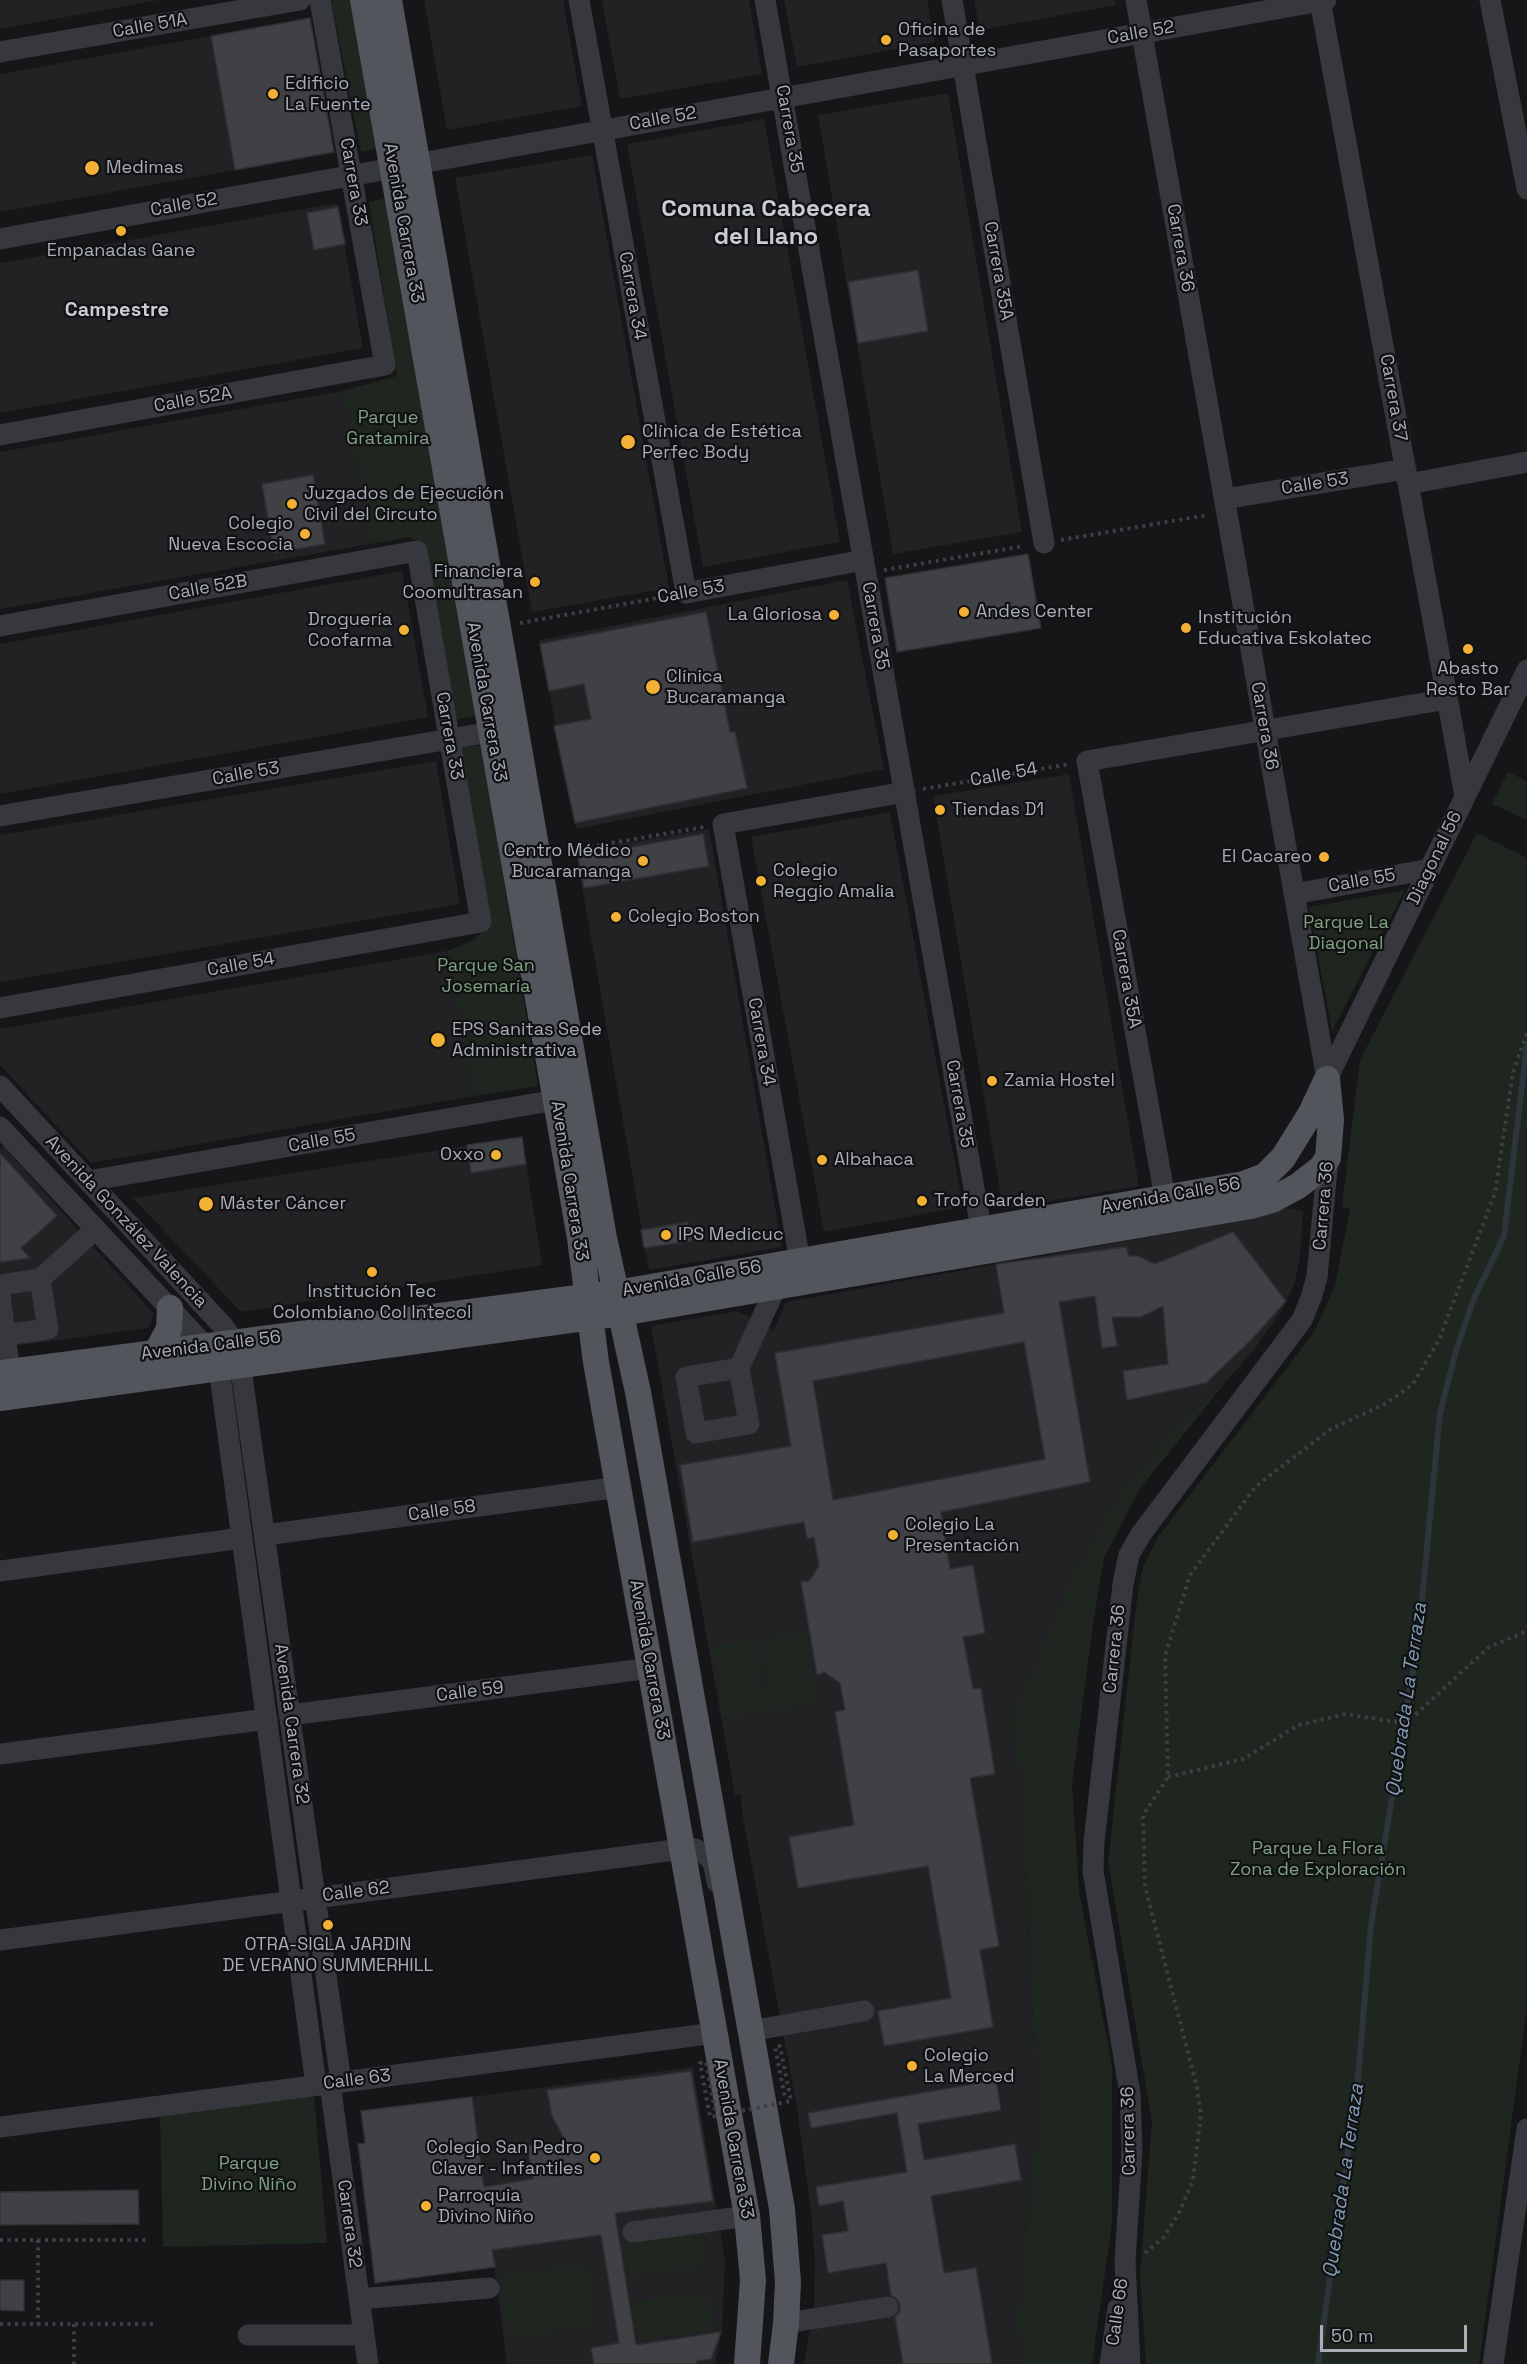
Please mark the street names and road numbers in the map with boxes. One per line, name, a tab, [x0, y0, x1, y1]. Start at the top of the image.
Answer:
street label: Calle 51A	[111, 9, 189, 43]
street label: Calle 52	[1106, 17, 1176, 49]
street label: Carrera 35	[771, 83, 807, 175]
street label: Calle 52	[628, 103, 698, 135]
street label: Carrera 33	[335, 136, 371, 228]
street label: Avenida Carrera 33	[378, 141, 428, 305]
street label: Calle 52	[149, 189, 219, 221]
street label: Carrera 36	[1162, 202, 1198, 294]
street label: Carrera 35A	[979, 220, 1017, 322]
street label: Carrera 34	[614, 250, 650, 342]
street label: Carrera 37	[1375, 353, 1411, 443]
street label: Calle 52A	[152, 383, 234, 417]
street label: Calle 53	[1280, 468, 1350, 500]
street label: Calle 52B	[167, 570, 249, 606]
street label: Calle 53	[656, 575, 726, 609]
street label: Carrera 35	[857, 580, 893, 672]
street label: Avenida Carrera 33	[461, 620, 511, 784]
street label: Carrera 36	[1246, 680, 1282, 772]
street label: Carrera 33	[431, 690, 467, 782]
street label: Calle 53	[211, 757, 281, 791]
street label: Calle 54	[969, 758, 1039, 792]
street label: Diagonal 56	[1403, 808, 1467, 908]
street label: Calle 55	[1327, 864, 1397, 898]
street label: Carrera 35A	[1107, 928, 1145, 1030]
street label: Calle 54	[206, 948, 276, 982]
street label: Carrera 34	[743, 996, 779, 1088]
street label: Carrera 35	[941, 1058, 977, 1150]
street label: Avenida Carrera 33	[546, 1099, 592, 1263]
street label: Calle 55	[287, 1124, 357, 1158]
street label: Avenida González Valencia	[40, 1131, 212, 1313]
street label: Carrera 36	[1309, 1161, 1339, 1251]
street label: Avenida Calle 56	[1100, 1173, 1242, 1219]
street label: Avenida Calle 56	[621, 1256, 763, 1302]
street label: Avenida Calle 56	[140, 1327, 282, 1365]
street label: Calle 58	[407, 1496, 477, 1526]
street label: Avenida Carrera 33	[624, 1578, 674, 1742]
street label: Carrera 36	[1100, 1604, 1130, 1694]
street label: Avenida Carrera 32	[269, 1642, 313, 1806]
street label: Calle 59	[435, 1677, 505, 1707]
street label: Calle 62	[321, 1877, 391, 1907]
street label: Avenida Carrera 33	[708, 2057, 758, 2221]
street label: Calle 63	[322, 2065, 392, 2095]
street label: Carrera 36	[1117, 2086, 1141, 2176]
street label: Carrera 32	[332, 2178, 366, 2270]
street label: Calle 66	[1103, 2277, 1133, 2347]

